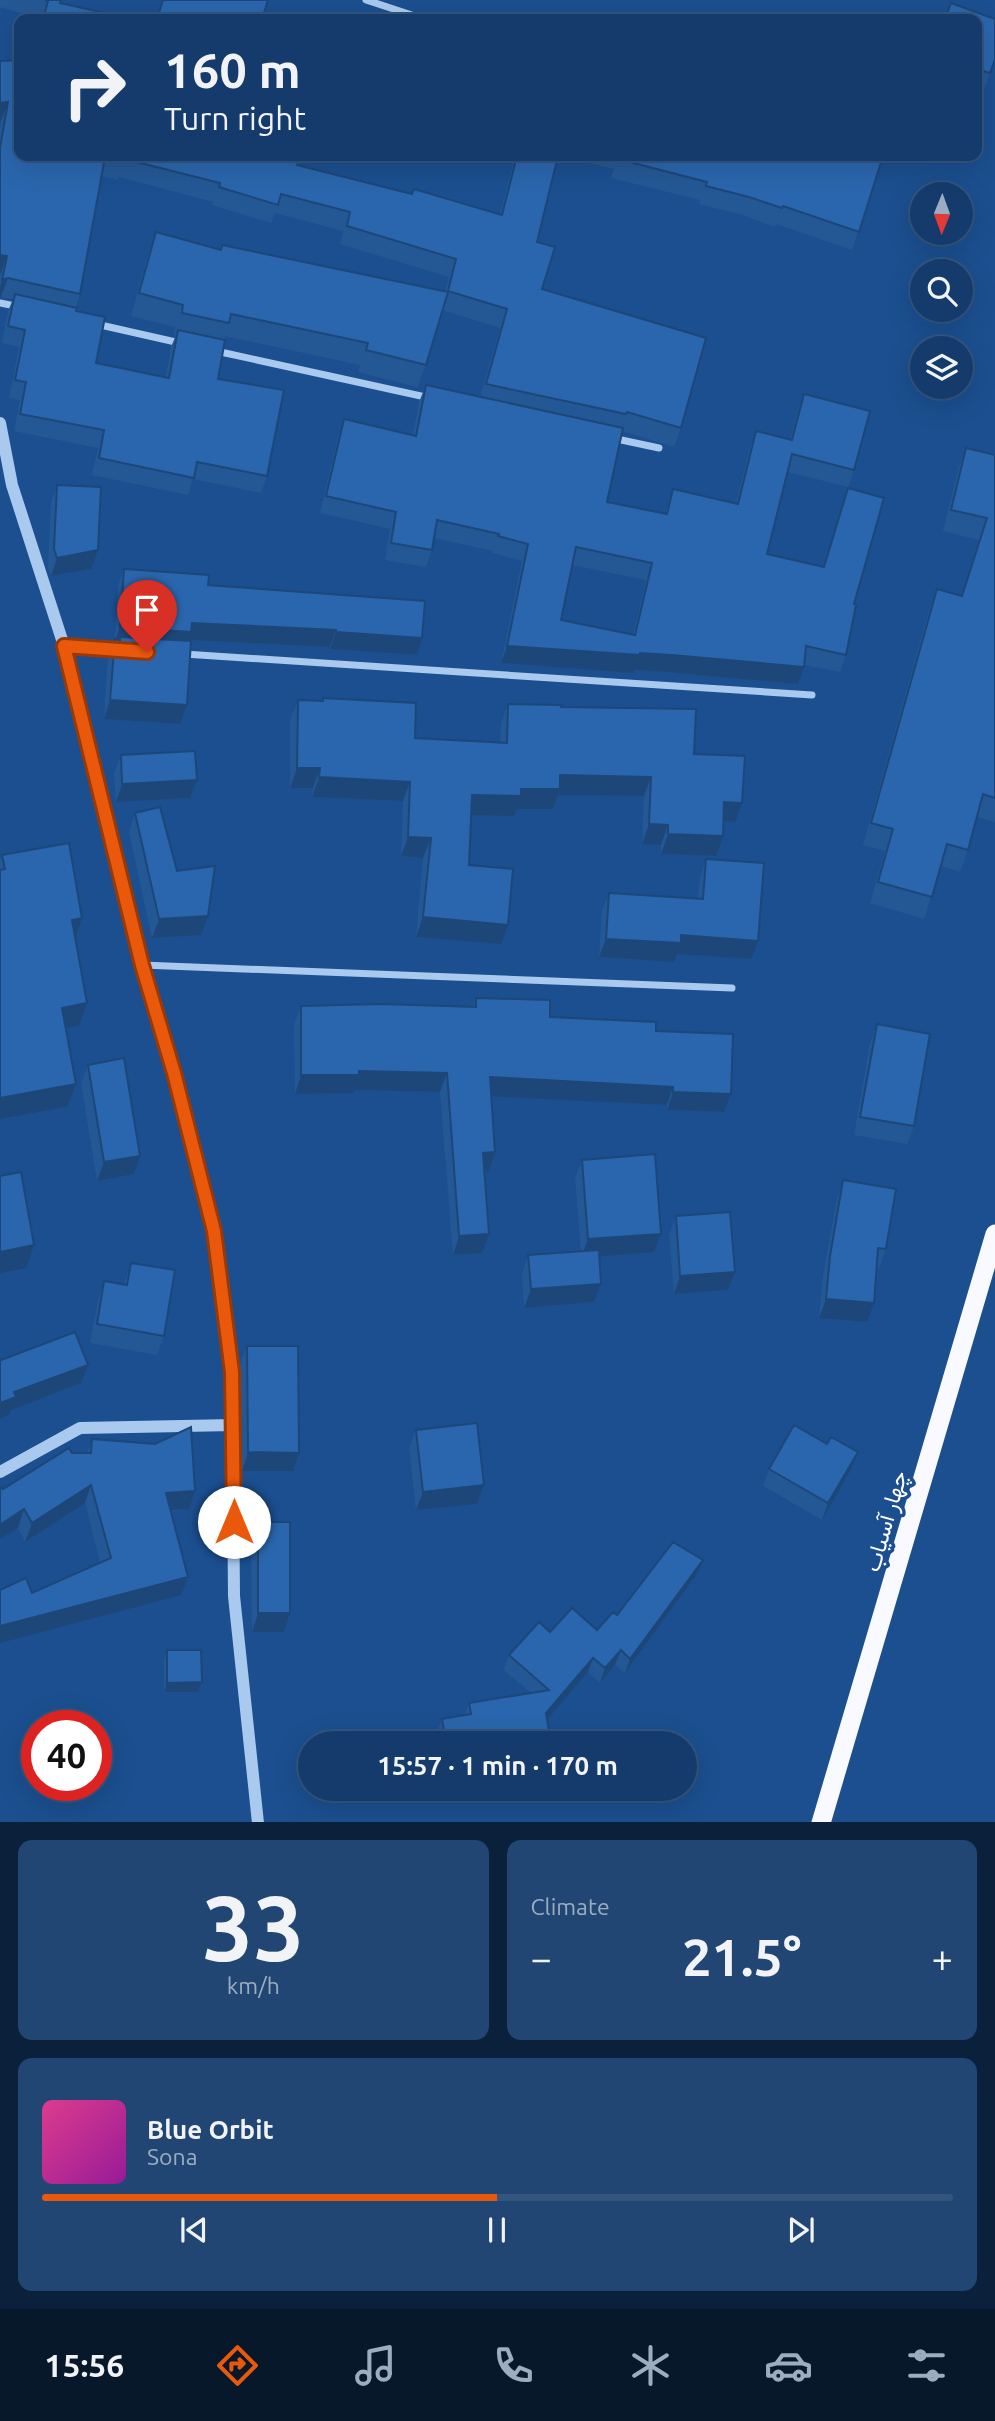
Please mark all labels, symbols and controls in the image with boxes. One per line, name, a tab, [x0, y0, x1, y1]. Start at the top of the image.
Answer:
icon: right	[49, 42, 140, 133]
text: 160 m	[164, 42, 301, 97]
text: Turn right	[164, 100, 306, 136]
north arrow	[910, 182, 973, 245]
map controls	[910, 182, 973, 399]
button: search	[910, 259, 973, 322]
button: layers	[910, 336, 973, 399]
pin	[117, 580, 177, 652]
icon: arrive	[128, 591, 166, 629]
street label: چهار آسیاب	[859, 1468, 915, 1576]
position arrow	[197, 1485, 271, 1559]
speed limit sign: 40	[21, 1710, 112, 1801]
text: 15:57 · 1 min · 170 m	[377, 1751, 618, 1780]
text: 33	[202, 1876, 305, 1978]
text: Climate	[531, 1894, 610, 1919]
text: 21.5°	[682, 1928, 801, 1986]
text: −	[531, 1937, 552, 1979]
text: +	[932, 1937, 953, 1979]
text: km/h	[227, 1973, 280, 1998]
text: Blue Orbit	[147, 2115, 274, 2144]
text: Sona	[147, 2144, 197, 2169]
icon: previous	[175, 2211, 213, 2249]
icon: pause	[478, 2211, 516, 2249]
icon: next	[782, 2211, 820, 2249]
icon: directions	[213, 2341, 262, 2390]
icon: music	[351, 2341, 400, 2390]
icon: phone	[489, 2341, 538, 2390]
icon: climate	[626, 2341, 675, 2390]
icon: car	[764, 2341, 813, 2390]
icon: filters	[902, 2341, 951, 2390]
text: 15:56	[44, 2347, 124, 2383]

